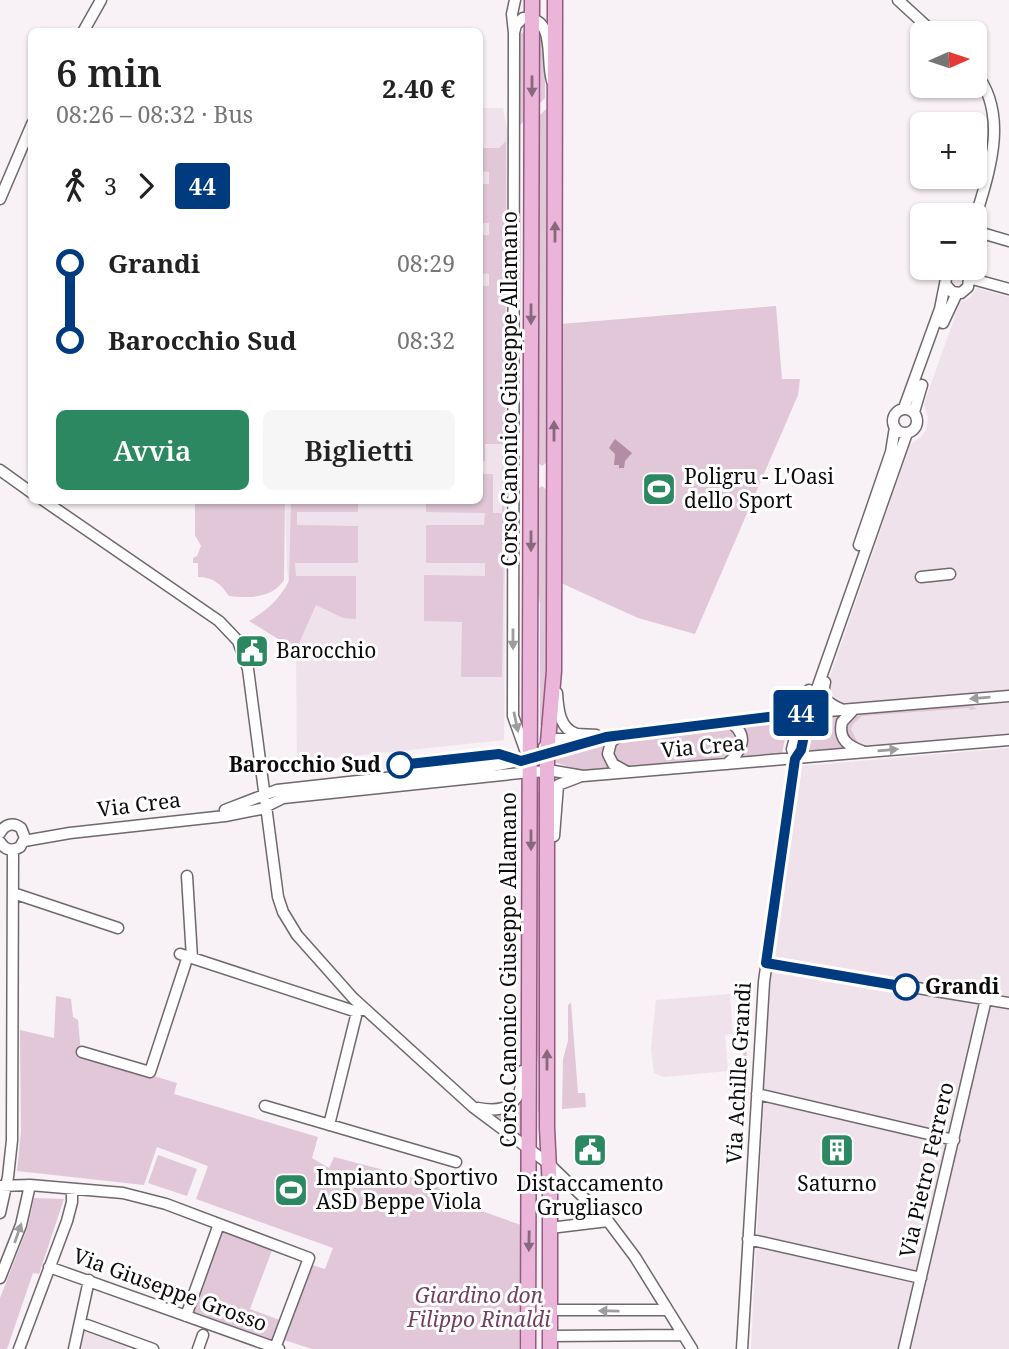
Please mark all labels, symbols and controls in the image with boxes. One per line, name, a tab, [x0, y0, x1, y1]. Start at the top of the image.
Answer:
north arrow	[910, 21, 987, 98]
map controls	[910, 21, 987, 280]
text: 6 min	[56, 46, 162, 98]
text: 2.40 €	[382, 70, 455, 106]
one-way arrow	[526, 76, 538, 98]
text: 08:26 – 08:32 · Bus	[56, 98, 253, 130]
button: +	[910, 112, 987, 189]
icon: walk	[56, 167, 94, 205]
icon: forward	[127, 167, 165, 205]
text: 44	[189, 169, 216, 202]
text: 3	[104, 170, 117, 202]
button: −	[910, 203, 987, 280]
street label: Corso Canonico Giuseppe Allamano	[495, 211, 523, 567]
one-way arrow	[549, 221, 561, 243]
text: Grandi	[108, 245, 200, 281]
text: 08:29	[397, 247, 455, 279]
one-way arrow	[525, 303, 537, 325]
text: Barocchio Sud	[108, 322, 297, 358]
text: 08:32	[397, 324, 455, 356]
button: Avvia	[56, 410, 249, 490]
button: Biglietti	[263, 410, 455, 490]
one-way arrow	[548, 419, 560, 441]
place label: Poligru - L'Oasi dello Sport	[684, 462, 834, 514]
sports icon: Poligru - L'Oasi dello Sport	[640, 470, 678, 508]
one-way arrow	[525, 531, 537, 553]
one-way arrow	[507, 629, 519, 651]
public building icon: Barocchio	[233, 632, 271, 670]
place label: Barocchio	[276, 636, 376, 664]
line badge: 44	[770, 690, 832, 736]
one-way arrow	[969, 693, 991, 704]
text: 44	[787, 696, 815, 729]
one-way arrow	[510, 711, 521, 733]
street label: Via Crea	[660, 728, 746, 764]
one-way arrow	[877, 744, 899, 755]
place label: Barocchio Sud	[229, 750, 381, 778]
marker: Barocchio Sud	[387, 752, 413, 778]
street label: Via Crea	[95, 785, 182, 823]
street label: Corso Canonico Giuseppe Allamano	[494, 792, 522, 1148]
one-way arrow	[525, 829, 537, 851]
place label: Grandi	[925, 972, 1000, 1000]
marker: Grandi	[893, 974, 919, 1000]
street label: Via Achille Grandi	[719, 981, 757, 1165]
one-way arrow	[541, 1049, 553, 1071]
street label: Via Pietro Ferrero	[892, 1079, 960, 1260]
public building icon: Distaccamento Grugliasco	[571, 1131, 609, 1169]
building icon: Saturno	[818, 1131, 856, 1169]
place label: Impianto Sportivo ASD Beppe Viola	[316, 1163, 498, 1215]
place label: Distaccamento Grugliasco	[516, 1169, 664, 1221]
place label: Saturno	[797, 1169, 877, 1197]
sports icon: Impianto Sportivo ASD Beppe Viola	[272, 1171, 310, 1209]
one-way arrow	[13, 1222, 24, 1243]
one-way arrow	[524, 1230, 535, 1252]
street label: Via Giuseppe Grosso	[69, 1241, 271, 1337]
park label: Giardino don Filippo Rinaldi	[406, 1281, 551, 1333]
one-way arrow	[598, 1305, 620, 1317]

